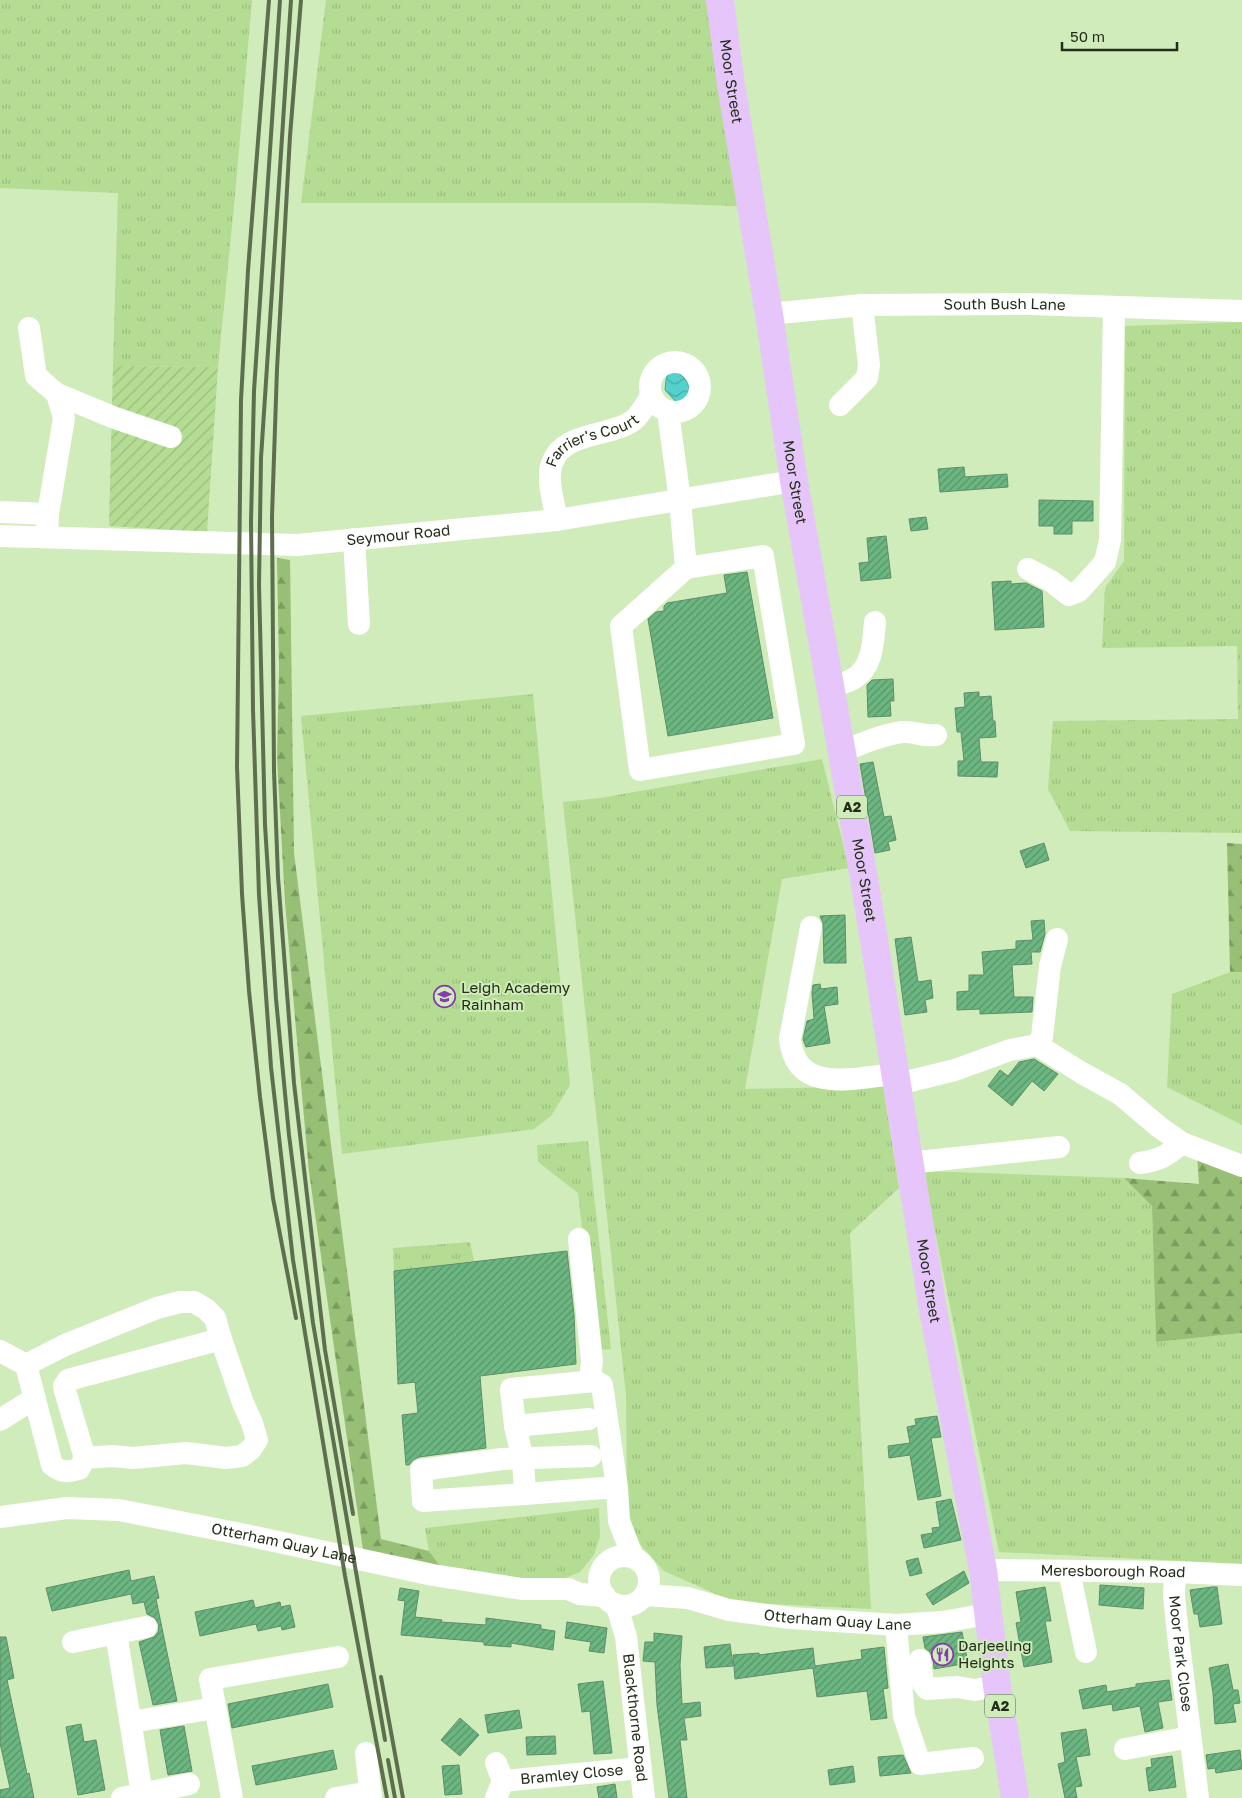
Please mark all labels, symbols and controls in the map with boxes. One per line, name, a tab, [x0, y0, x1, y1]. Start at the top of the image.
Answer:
scale bar	[1062, 20, 1177, 52]
text: 50 m	[1070, 27, 1105, 45]
street label: Moor Street	[717, 38, 747, 125]
street label: South Bush Lane	[944, 294, 1066, 313]
street label: Farrier's Court	[541, 410, 642, 469]
street label: Moor Street	[780, 439, 811, 526]
street label: Seymour Road	[346, 520, 451, 548]
road number: A2	[837, 796, 867, 819]
street label: Moor Street	[849, 837, 881, 923]
place label: Leigh Academy Rainham	[461, 978, 571, 1013]
school or university icon: Leigh Academy Rainham	[433, 985, 457, 1009]
street label: Moor Street	[914, 1238, 945, 1324]
street label: Otterham Quay Lane	[210, 1518, 359, 1567]
street label: Meresborough Road	[1040, 1561, 1186, 1580]
street label: Moor Park Close	[1166, 1594, 1197, 1713]
street label: Otterham Quay Lane	[763, 1605, 912, 1633]
place label: Darjeeling Heights	[958, 1636, 1032, 1671]
restaurant icon: Darjeeling Heights	[930, 1643, 954, 1667]
street label: Blackthorne Road	[620, 1652, 652, 1783]
road number: A2	[985, 1694, 1015, 1718]
street label: Bramley Close	[519, 1760, 624, 1787]

